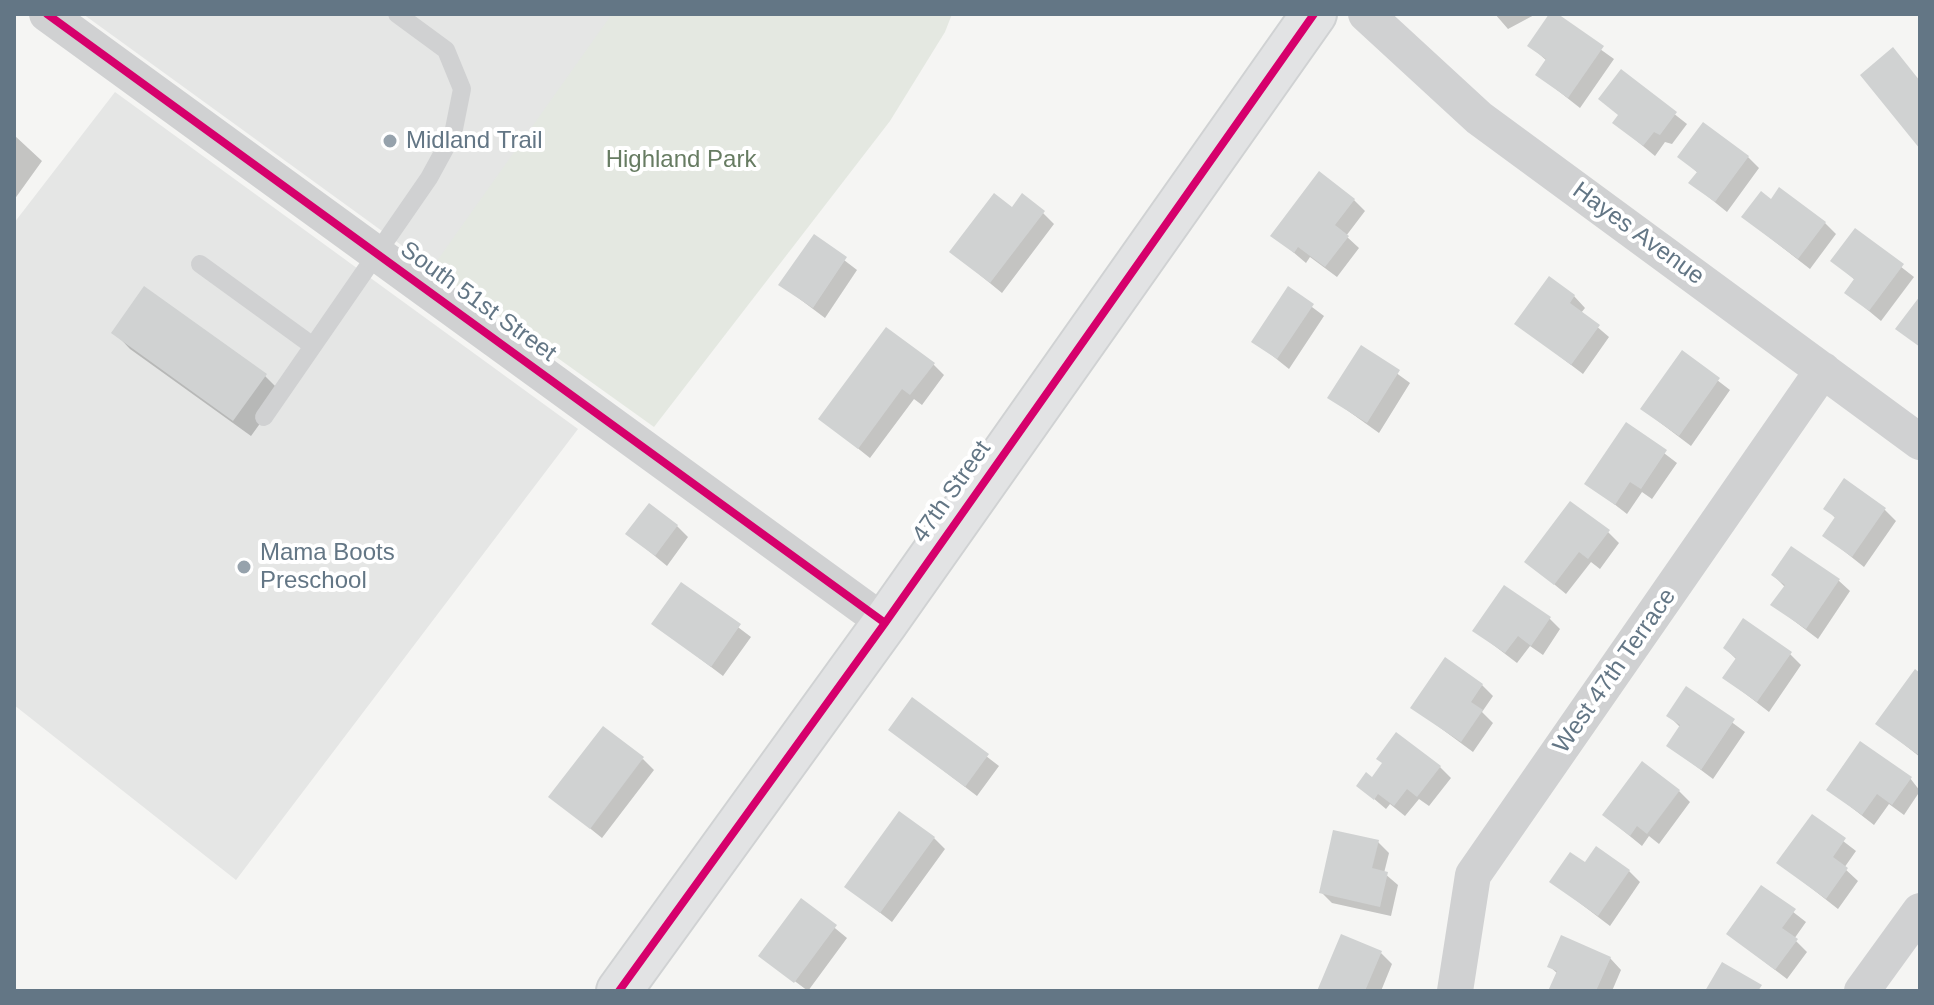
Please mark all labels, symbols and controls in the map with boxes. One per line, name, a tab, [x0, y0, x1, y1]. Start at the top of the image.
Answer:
place label: Midland Trail	[406, 127, 542, 155]
marker: Midland Trail	[381, 132, 399, 150]
park label: Highland Park	[606, 146, 756, 174]
street label: Hayes Avenue	[1567, 177, 1709, 291]
street label: South 51st Street	[395, 236, 561, 368]
street label: 47th Street	[907, 436, 997, 548]
place label: Mama Boots Preschool	[260, 539, 395, 595]
marker: Mama Boots Preschool	[235, 558, 253, 576]
street label: West 47th Terrace	[1547, 583, 1683, 759]

